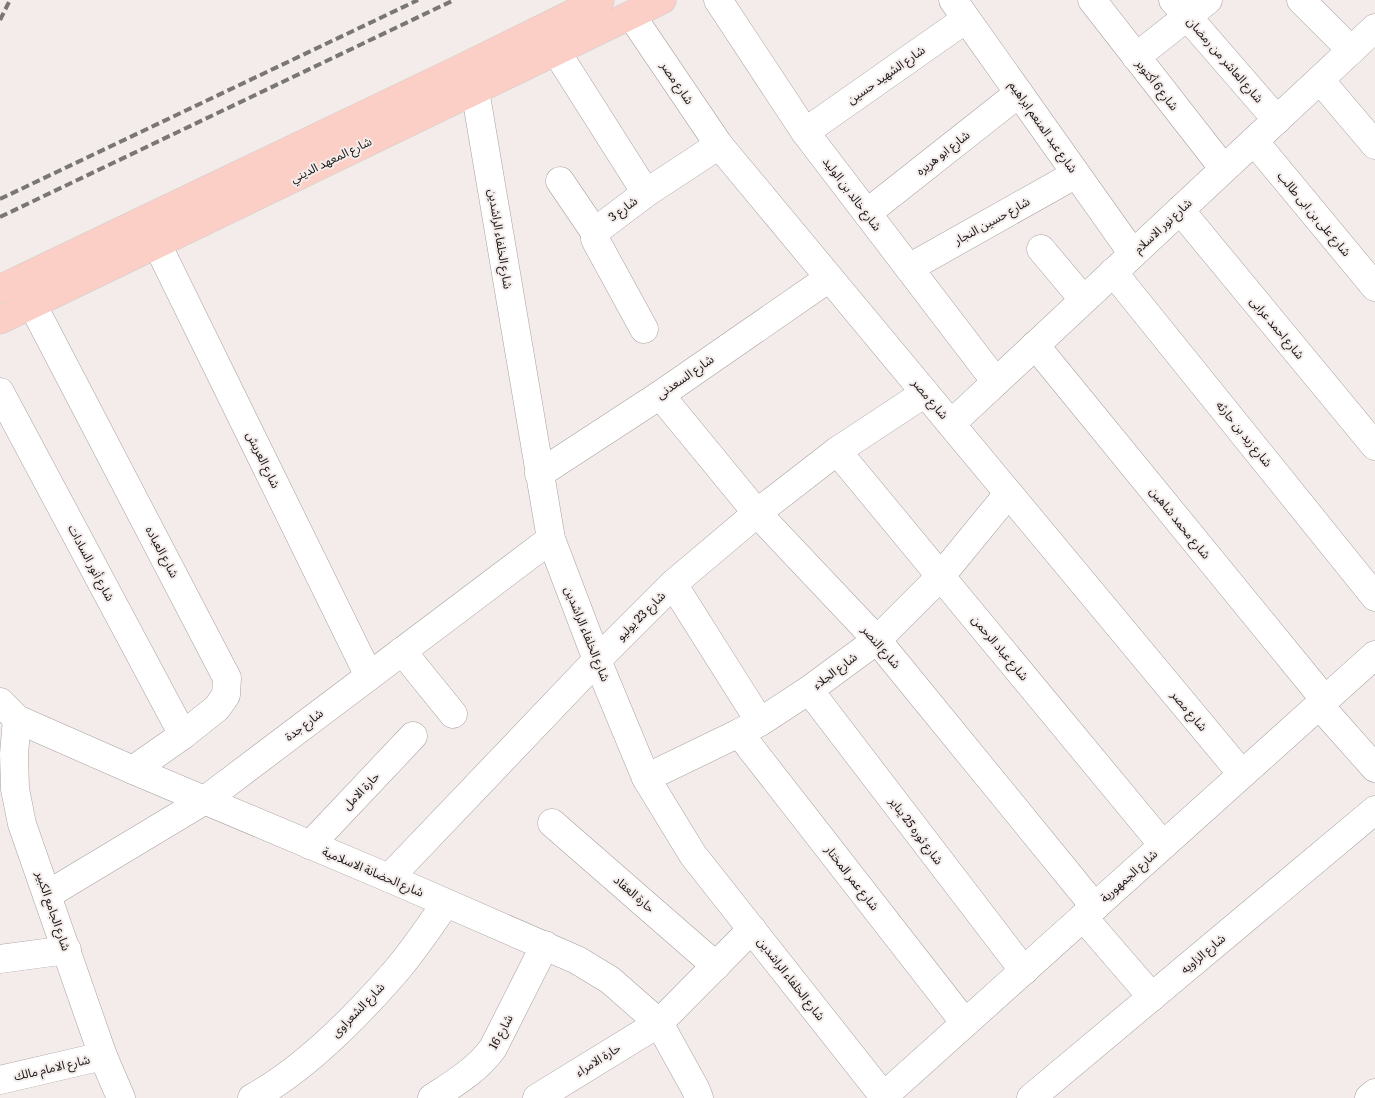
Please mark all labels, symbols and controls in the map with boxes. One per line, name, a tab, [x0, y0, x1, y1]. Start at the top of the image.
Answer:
street label: شارع العاشر من رمضان	[1182, 12, 1268, 107]
street label: شارع الشهيد حسين	[843, 40, 929, 109]
street label: شارع 6 أكتوبر	[1131, 54, 1184, 114]
street label: شارع مصر	[655, 57, 699, 108]
street label: شارع عبد المنعم ابراهيم	[1004, 77, 1082, 177]
street label: شارع ابو هريره	[912, 125, 974, 180]
street label: شارع المعهد الديني	[287, 132, 375, 188]
street label: شارع خالد بن الوليد	[818, 153, 887, 235]
street label: شارع على بن ابى طالب	[1273, 167, 1356, 260]
street label: شارع الخلفاء الراشدين	[483, 187, 518, 290]
street label: شارع 3	[604, 191, 641, 226]
street label: شارع حسين النجار	[949, 192, 1033, 250]
street label: شارع نور الاسلام	[1129, 194, 1196, 258]
street label: شارع احمد عرابى	[1245, 292, 1309, 363]
street label: شارع السعدنى	[652, 350, 717, 403]
street label: شارع مصر	[907, 373, 953, 423]
street label: شارع زيد بن حارثه	[1212, 396, 1277, 471]
street label: شارع العريش	[241, 428, 285, 491]
street label: شارع محمد شاهين	[1145, 482, 1216, 563]
street label: شارع أنور السادات	[63, 521, 120, 605]
street label: شارع العباده	[141, 522, 184, 581]
street label: شارع الخلفاء الراشدين	[560, 583, 615, 684]
street label: شارع 23 يوليو	[612, 587, 670, 645]
street label: شارع عباد الرحمن	[967, 611, 1034, 685]
street label: شارع النصر	[856, 620, 906, 673]
street label: شارع الجلاء	[808, 648, 861, 694]
street label: شارع مصر	[1166, 685, 1212, 735]
street label: شارع جدة	[280, 704, 327, 745]
street label: حارة الامل	[338, 767, 383, 813]
street label: شارع ثوره 25 يناير	[884, 792, 948, 869]
street label: شارع عمر المختار	[820, 840, 884, 915]
street label: شارع الحضانة الاسلامية	[319, 842, 427, 902]
street label: شارع الجمهورية	[1096, 845, 1162, 907]
street label: شارع الجامع الكبير	[31, 867, 76, 953]
street label: حارة العقاد	[610, 870, 659, 916]
street label: شارع الزاويه	[1176, 929, 1229, 978]
street label: شارع الخلفاء الراشدين	[753, 933, 830, 1024]
street label: شارع الشعراوى	[326, 978, 389, 1041]
street label: شارع 16	[483, 1011, 518, 1053]
street label: حارة الامراء	[571, 1038, 623, 1080]
street label: شارع الامام مالك	[12, 1050, 92, 1085]

